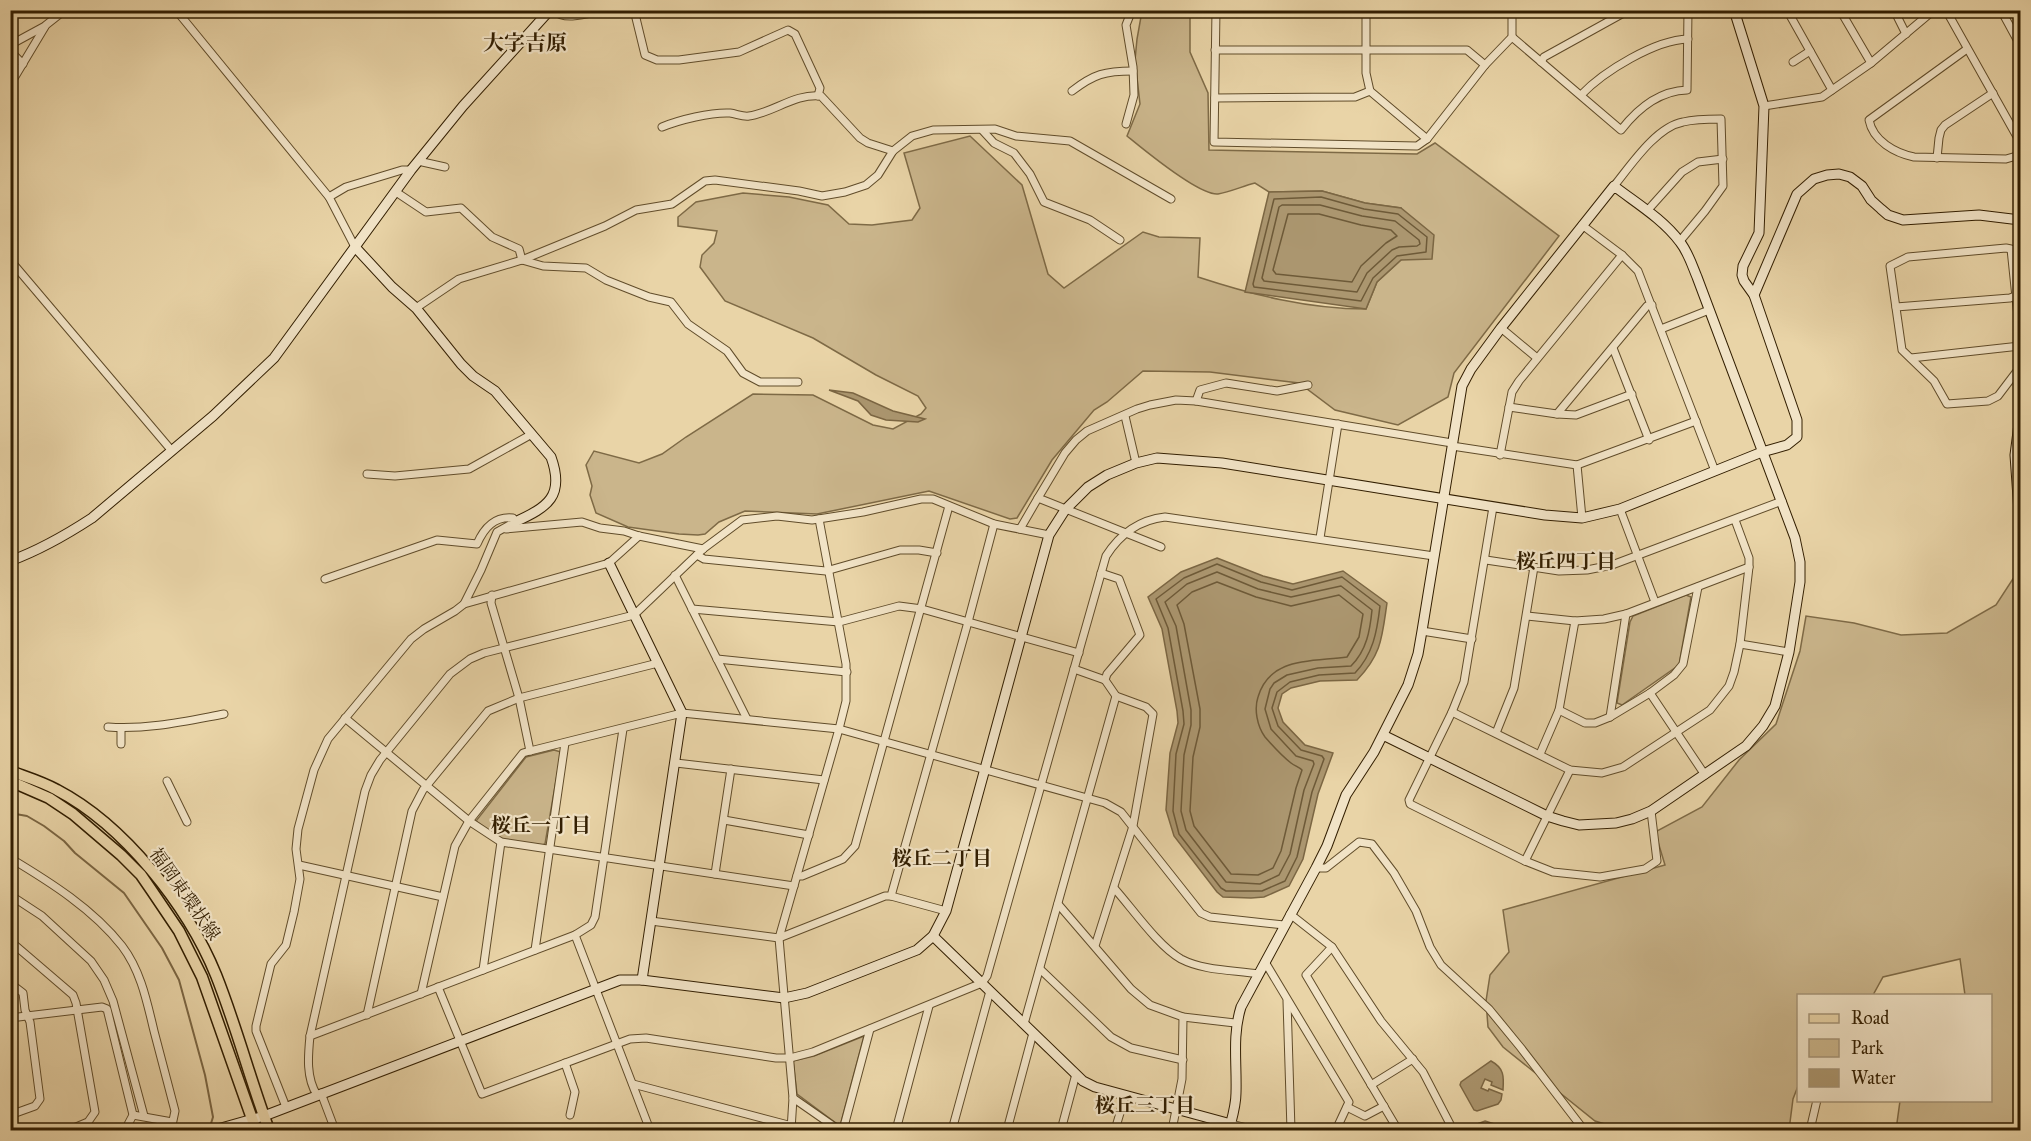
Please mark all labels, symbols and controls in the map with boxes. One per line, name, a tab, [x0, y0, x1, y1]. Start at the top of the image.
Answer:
district label: 大字吉原	[483, 30, 567, 56]
district label: 桜丘四丁目	[1516, 549, 1616, 573]
district label: 桜丘一丁目	[491, 813, 591, 837]
street label: 福岡東環状線	[145, 843, 225, 945]
district label: 桜丘二丁目	[892, 846, 992, 870]
legend	[1797, 994, 1992, 1102]
text: Road	[1851, 1007, 1889, 1029]
text: Park	[1851, 1037, 1884, 1059]
text: Water	[1851, 1067, 1896, 1089]
district label: 桜丘三丁目	[1095, 1093, 1195, 1117]

